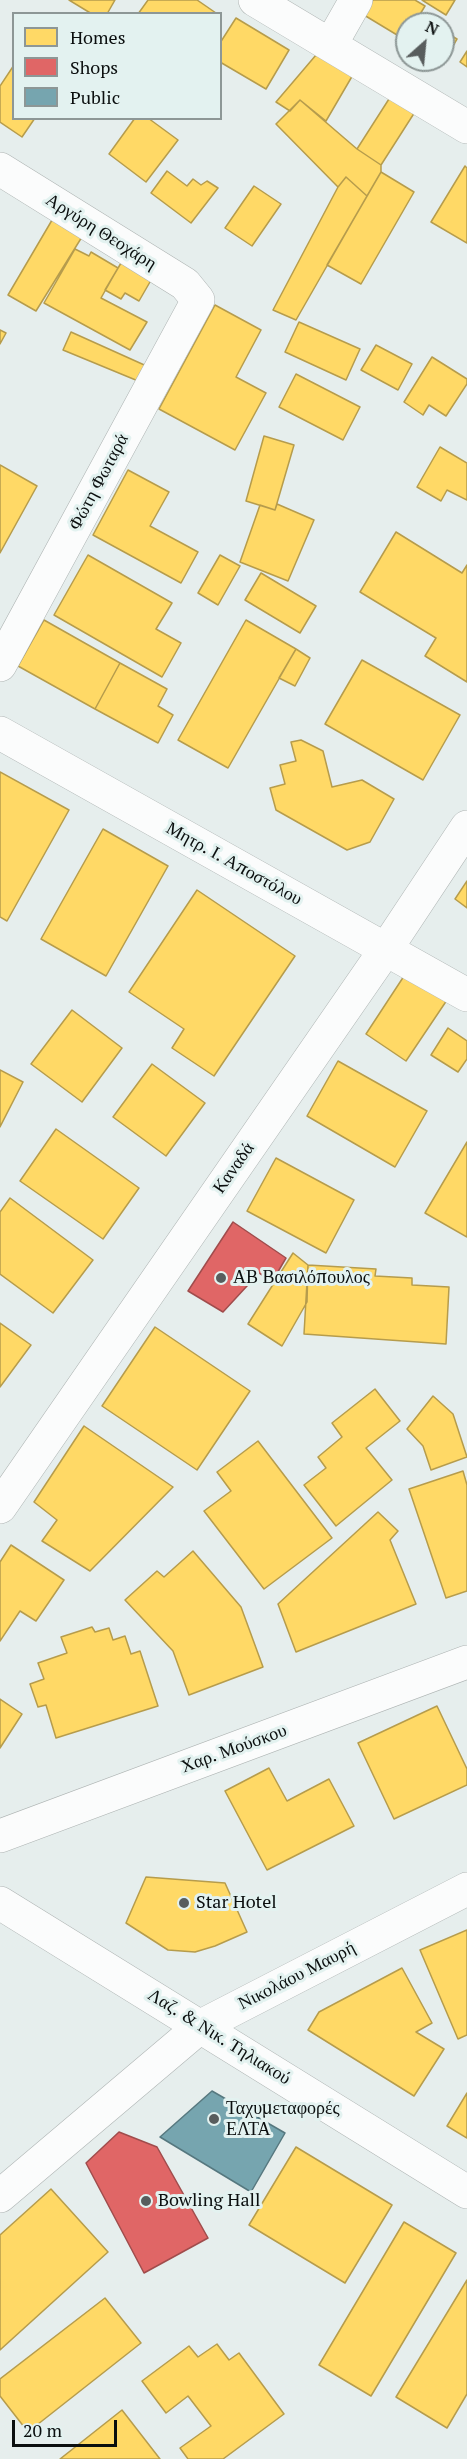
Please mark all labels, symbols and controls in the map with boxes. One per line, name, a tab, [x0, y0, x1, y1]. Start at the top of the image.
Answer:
legend	[12, 12, 222, 120]
north arrow	[395, 12, 455, 72]
text: N	[422, 15, 443, 40]
text: Homes	[70, 25, 125, 49]
text: Shops	[70, 55, 118, 79]
text: Public	[70, 85, 120, 109]
street label: Αργύρη Θεοχάρη	[42, 189, 160, 275]
street label: Φώτη Φωταρά	[65, 430, 133, 534]
street label: Μητρ. Ι. Αποστόλου	[162, 818, 306, 910]
street label: Καναδά	[209, 1138, 259, 1198]
place label: ΑΒ Βασιλόπουλος	[233, 1267, 370, 1289]
marker: ΑΒ Βασιλόπουλος	[214, 1271, 228, 1285]
street label: Χαρ. Μούσκου	[178, 1720, 290, 1778]
place label: Star Hotel	[196, 1892, 277, 1914]
marker: Star Hotel	[177, 1896, 191, 1910]
street label: Νικολάου Μαυρή	[235, 1937, 359, 2015]
street label: Λαζ. & Νικ. Τηλιακού	[143, 1984, 295, 2090]
place label: Ταχυμεταφορές ΕΛΤΑ	[226, 2098, 340, 2140]
marker: Ταχυμεταφορές ΕΛΤΑ	[207, 2112, 221, 2126]
place label: Bowling Hall	[158, 2190, 260, 2212]
marker: Bowling Hall	[139, 2194, 153, 2208]
scale bar	[15, 2408, 120, 2446]
text: 20 m	[23, 2418, 62, 2442]

